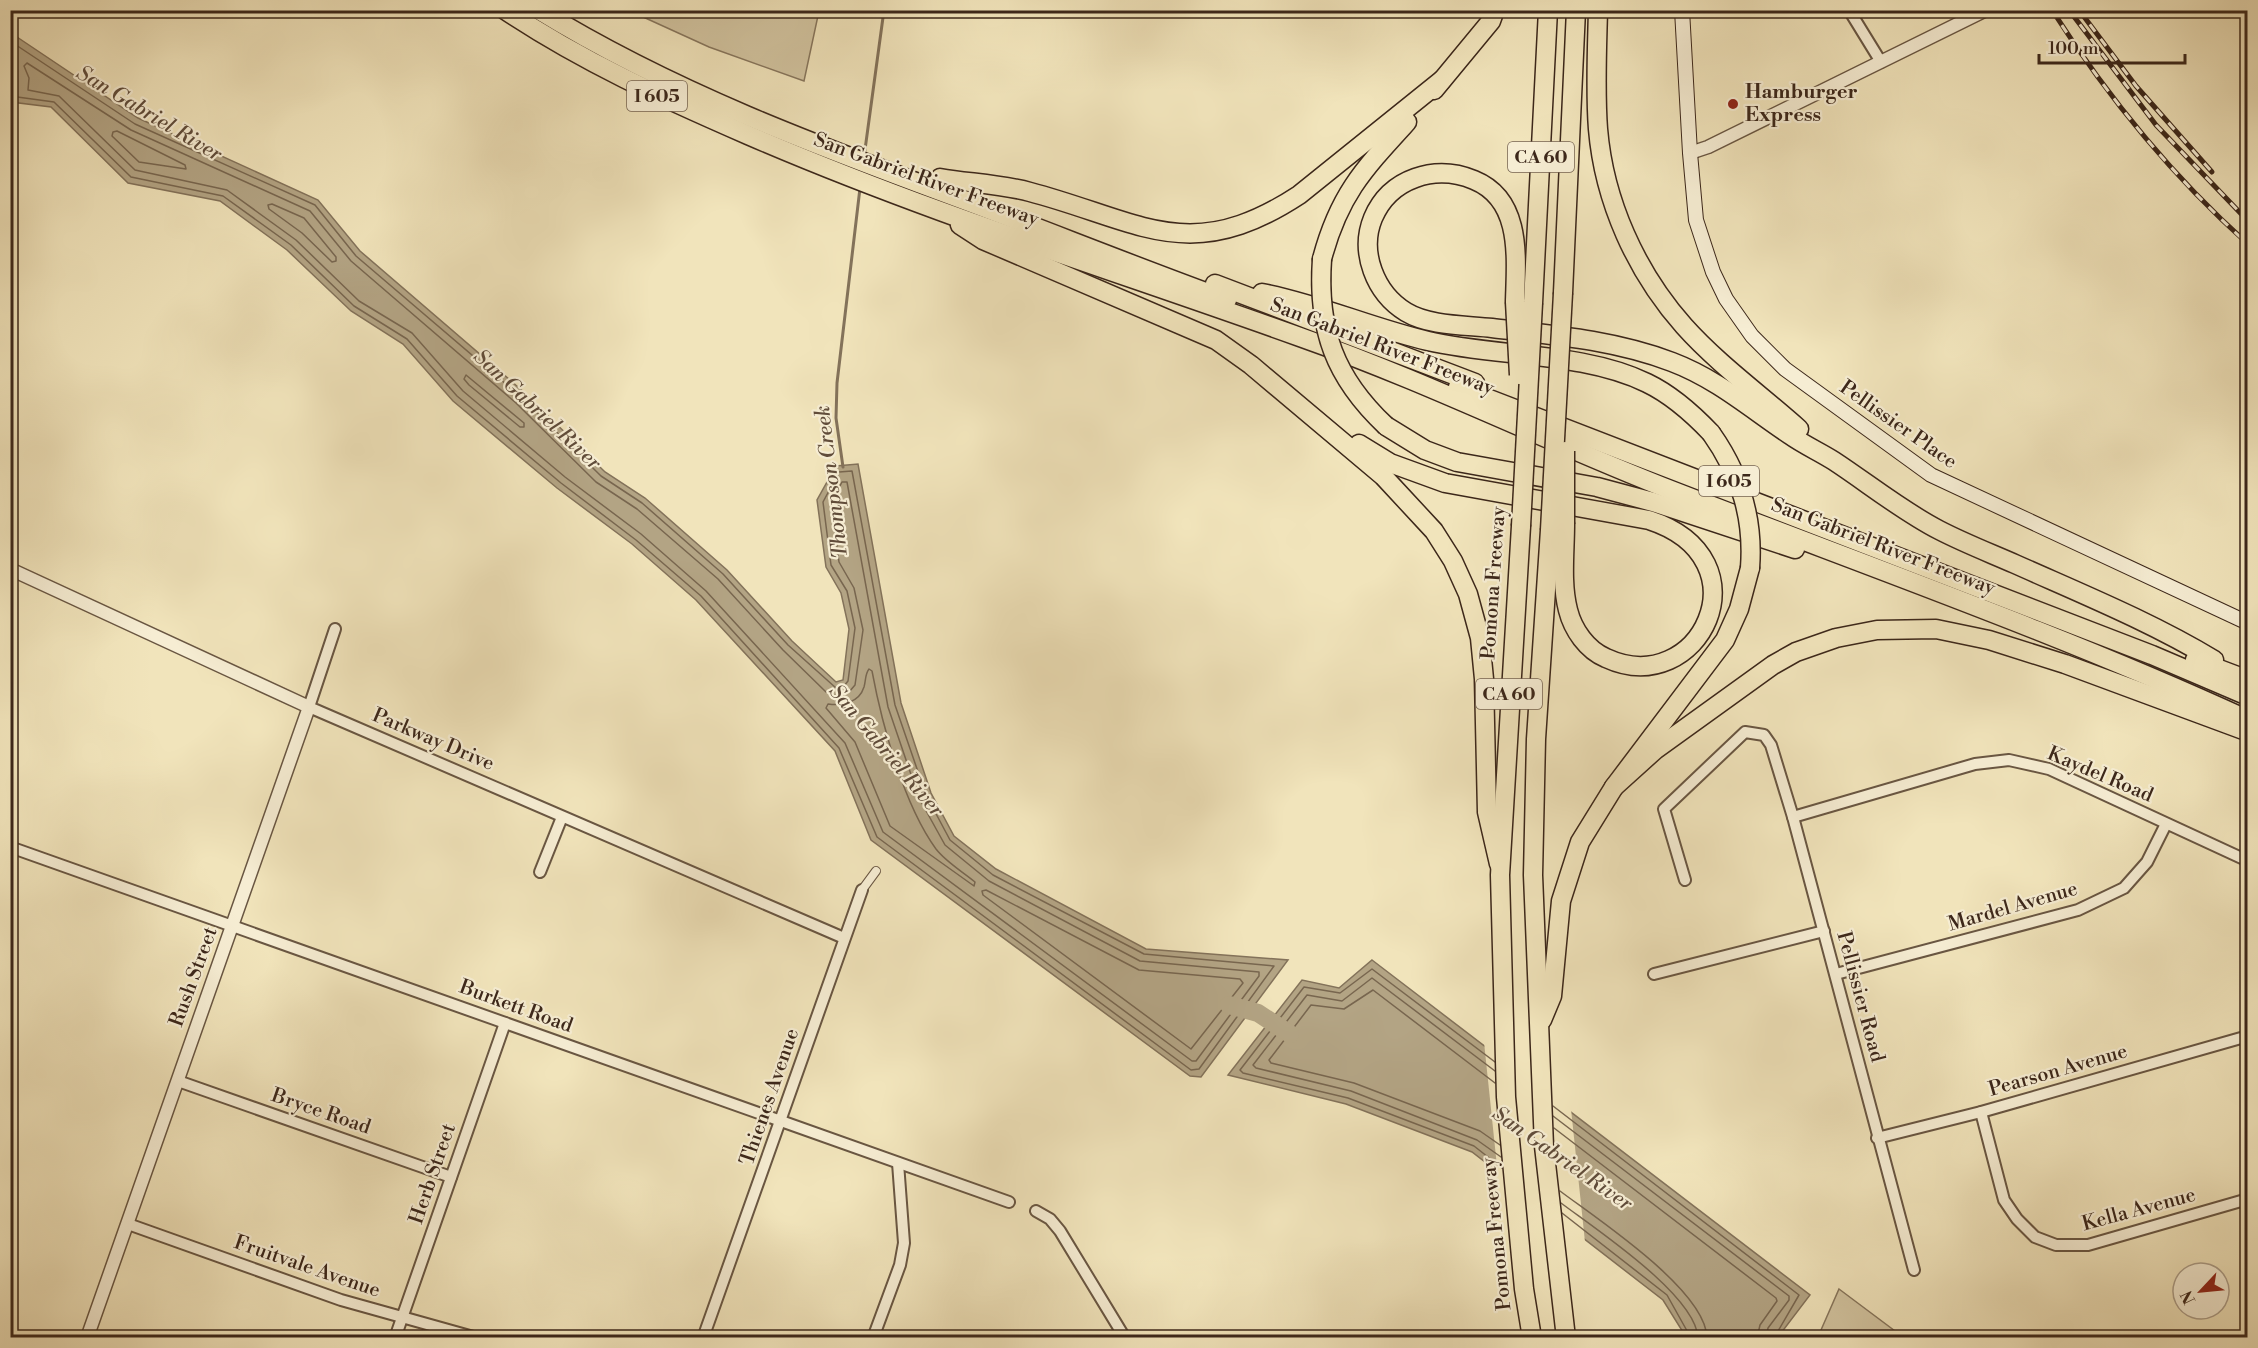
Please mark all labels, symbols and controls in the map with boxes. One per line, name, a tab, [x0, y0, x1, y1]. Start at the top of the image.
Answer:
scale bar	[2039, 27, 2184, 65]
text: 100 m	[2048, 37, 2099, 60]
water label: San Gabriel River	[71, 60, 227, 168]
place label: Hamburger Express	[1745, 80, 1858, 128]
road number: I 605	[627, 81, 687, 111]
marker: Hamburger Express	[1726, 97, 1740, 111]
street label: San Gabriel River Freeway	[810, 128, 1042, 233]
road number: CA 60	[1508, 142, 1574, 172]
street label: San Gabriel River Freeway	[1267, 293, 1498, 401]
water label: San Gabriel River	[468, 344, 607, 477]
street label: Pellissier Place	[1834, 375, 1962, 475]
water label: Thompson Creek	[810, 404, 854, 560]
road number: I 605	[1699, 466, 1759, 496]
street label: San Gabriel River Freeway	[1768, 493, 1999, 601]
street label: Pomona Freeway	[1476, 505, 1512, 661]
water label: San Gabriel River	[823, 679, 950, 823]
road number: CA 60	[1476, 679, 1542, 709]
street label: Parkway Drive	[368, 703, 498, 777]
street label: Kaydel Road	[2043, 741, 2157, 809]
street label: Mardel Avenue	[1945, 877, 2081, 937]
street label: Rush Street	[164, 924, 224, 1030]
street label: Pellissier Road	[1831, 929, 1890, 1066]
street label: Burkett Road	[455, 975, 577, 1039]
street label: Thienes Avenue	[735, 1025, 805, 1169]
street label: Pearson Avenue	[1986, 1039, 2130, 1103]
street label: Bryce Road	[267, 1083, 375, 1141]
water label: San Gabriel River	[1487, 1101, 1638, 1218]
street label: Herb Street	[404, 1121, 462, 1227]
street label: Pomona Freeway	[1477, 1156, 1517, 1312]
street label: Kella Avenue	[2079, 1183, 2199, 1237]
street label: Fruitvale Avenue	[231, 1230, 383, 1304]
north arrow	[2171, 1261, 2231, 1321]
text: N	[2177, 1287, 2200, 1307]

